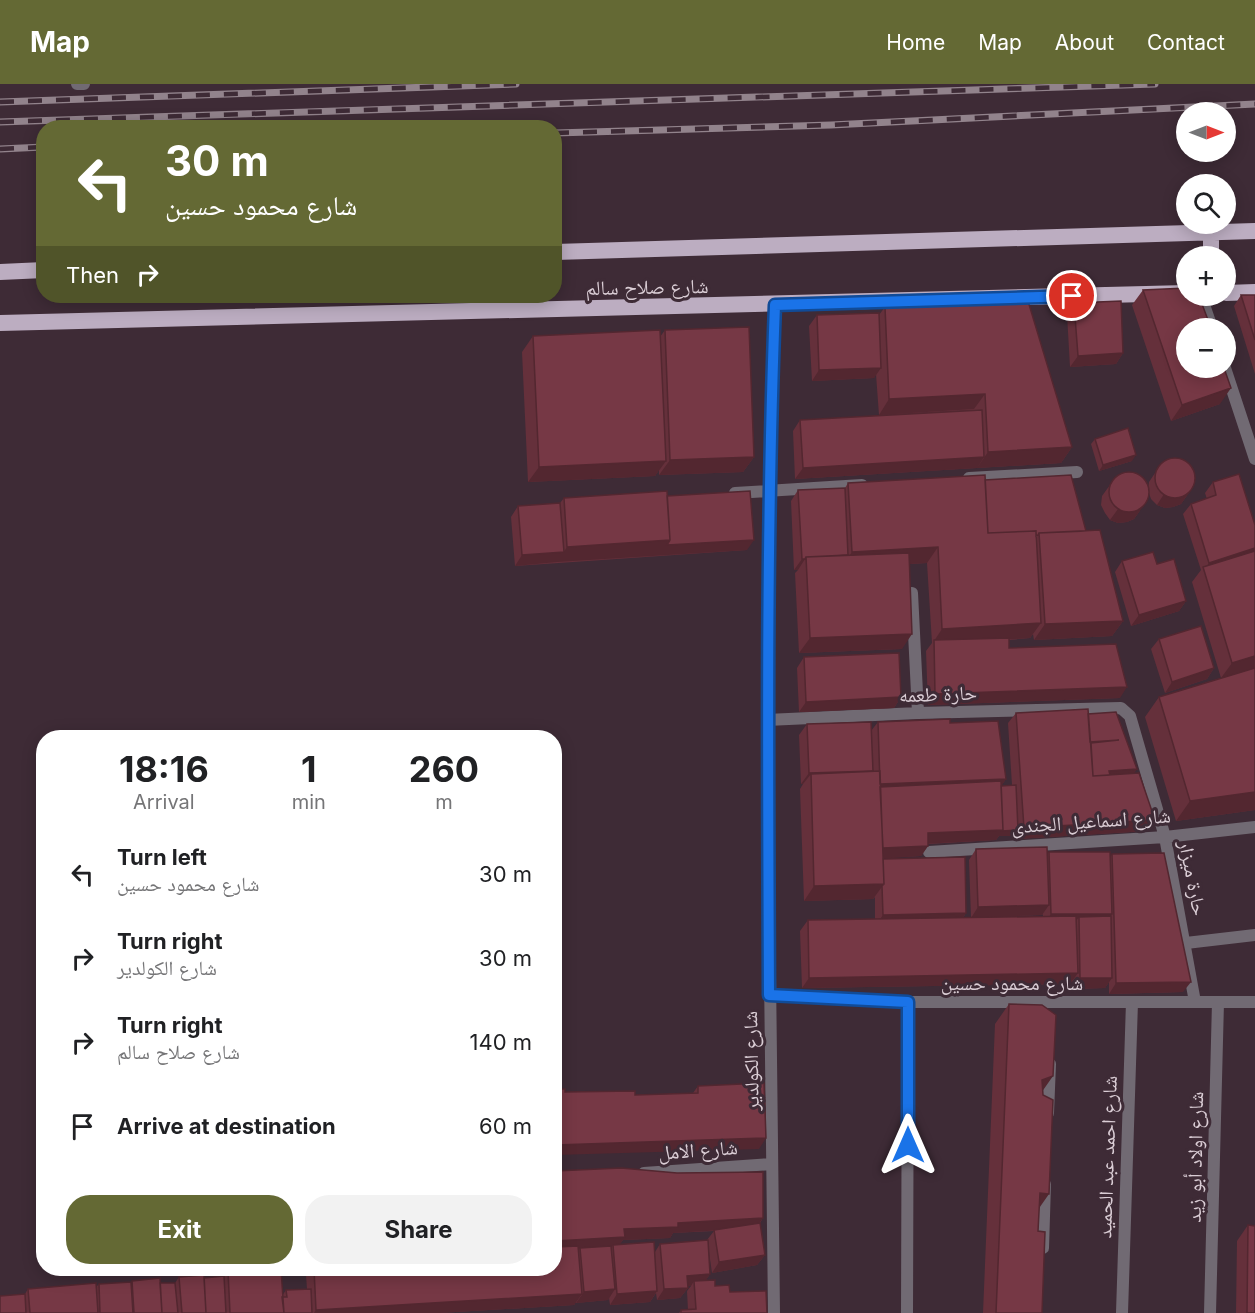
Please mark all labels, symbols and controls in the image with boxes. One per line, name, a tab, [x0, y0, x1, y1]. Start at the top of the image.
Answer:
text: Map	[30, 25, 90, 59]
text: Home	[886, 30, 945, 55]
text: Map	[978, 30, 1022, 55]
text: About	[1055, 30, 1114, 55]
text: Contact	[1147, 30, 1225, 55]
north arrow	[1176, 102, 1236, 162]
map controls	[1176, 102, 1236, 378]
text: 30 m	[165, 135, 269, 186]
icon: left	[66, 144, 144, 222]
button: search	[1176, 174, 1236, 234]
text: شارع محمود حسين	[165, 189, 357, 222]
button: +	[1176, 246, 1236, 306]
icon: right	[131, 258, 164, 291]
text: Then	[66, 262, 119, 288]
pin	[1046, 270, 1097, 321]
street label: شارع صلاح سالم	[585, 274, 709, 302]
icon: arrive	[1055, 279, 1088, 312]
button: −	[1176, 318, 1236, 378]
street label: حارة طعمه	[899, 681, 978, 707]
text: 18:16	[119, 747, 209, 791]
text: 1	[301, 747, 317, 791]
text: 260	[409, 747, 479, 791]
text: Arrival	[133, 790, 195, 814]
text: min	[292, 790, 326, 814]
text: m	[435, 790, 453, 814]
street label: شارع اسماعيل الجندى	[1011, 803, 1172, 840]
street label: حارة ميزار	[1174, 837, 1212, 918]
text: Turn left	[117, 844, 207, 870]
icon: left	[66, 858, 99, 891]
text: 30 m	[479, 861, 532, 887]
text: شارع محمود حسين	[117, 872, 260, 896]
text: Turn right	[117, 928, 223, 954]
icon: right	[66, 942, 99, 975]
text: 30 m	[479, 945, 532, 971]
text: شارع الكولدير	[117, 956, 217, 980]
street label: شارع محمود حسين	[941, 971, 1083, 996]
street label: شارع الكولدير	[738, 1011, 765, 1112]
text: Turn right	[117, 1012, 223, 1038]
icon: right	[66, 1026, 99, 1059]
text: 140 m	[470, 1029, 532, 1055]
text: شارع صلاح سالم	[117, 1040, 240, 1064]
street label: شارع احمد عبد الحميد	[1092, 1075, 1123, 1239]
street label: شارع اولاد أبو زيد	[1182, 1091, 1209, 1223]
icon: arrive	[66, 1110, 99, 1143]
text: Arrive at destination	[117, 1113, 336, 1139]
text: 60 m	[479, 1113, 532, 1139]
position arrow	[876, 1113, 940, 1177]
street label: شارع الامل	[657, 1135, 739, 1166]
button: Exit	[66, 1195, 293, 1264]
button: Share	[305, 1195, 532, 1264]

